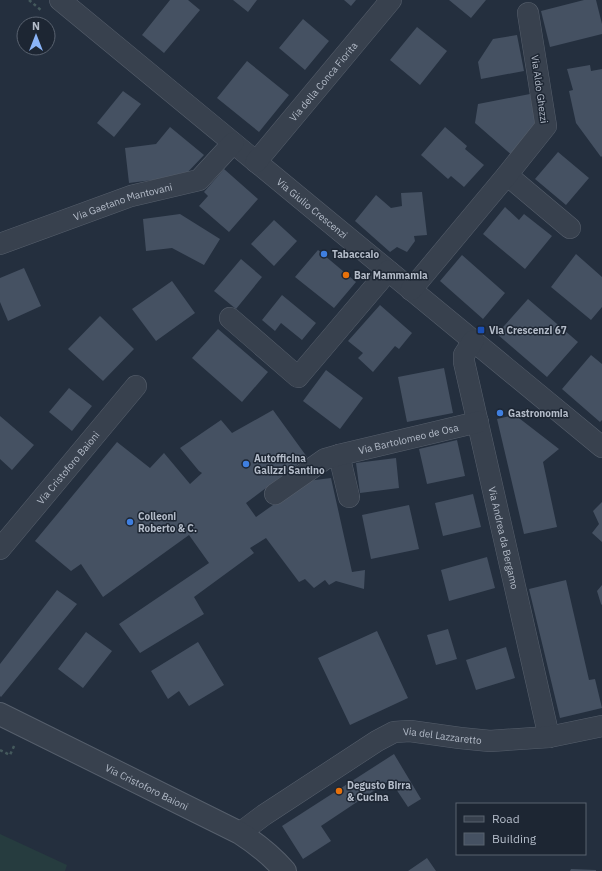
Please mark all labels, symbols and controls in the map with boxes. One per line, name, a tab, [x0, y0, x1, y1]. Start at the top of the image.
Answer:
north arrow	[16, 16, 56, 56]
text: N	[32, 19, 40, 33]
street label: Via della Conca Fiorita	[287, 39, 361, 124]
street label: Via Aldo Ghezzi	[528, 54, 551, 124]
street label: Via Giulio Crescenzi	[274, 175, 350, 242]
street label: Via Gaetano Mantovani	[72, 181, 174, 224]
place label: Tabaccaio	[332, 248, 379, 261]
marker: Tabaccaio	[319, 249, 329, 259]
place label: Bar Mammamia	[354, 269, 428, 282]
marker: Bar Mammamia	[341, 270, 351, 280]
place label: Via Crescenzi 67	[489, 324, 567, 337]
marker: Via Crescenzi 67	[476, 325, 486, 335]
place label: Gastronomia	[508, 407, 569, 420]
marker: Gastronomia	[495, 408, 505, 418]
street label: Via Bartolomeo de Osa	[357, 421, 461, 457]
street label: Via Cristoforo Baioni	[34, 429, 102, 507]
place label: Autofficina Galizzi Santino	[254, 452, 325, 477]
marker: Autofficina Galizzi Santino	[241, 459, 251, 469]
street label: Via Andrea da Bergamo	[485, 485, 521, 591]
place label: Colleoni Roberto & C.	[138, 510, 197, 535]
marker: Colleoni Roberto & C.	[125, 517, 135, 527]
street label: Via del Lazzaretto	[403, 725, 483, 747]
street label: Via Cristoforo Baioni	[103, 761, 190, 813]
place label: Degusto Birra & Cucina	[347, 779, 411, 804]
marker: Degusto Birra & Cucina	[334, 786, 344, 796]
legend	[456, 803, 586, 855]
text: Road	[492, 811, 520, 826]
text: Building	[492, 831, 537, 846]

